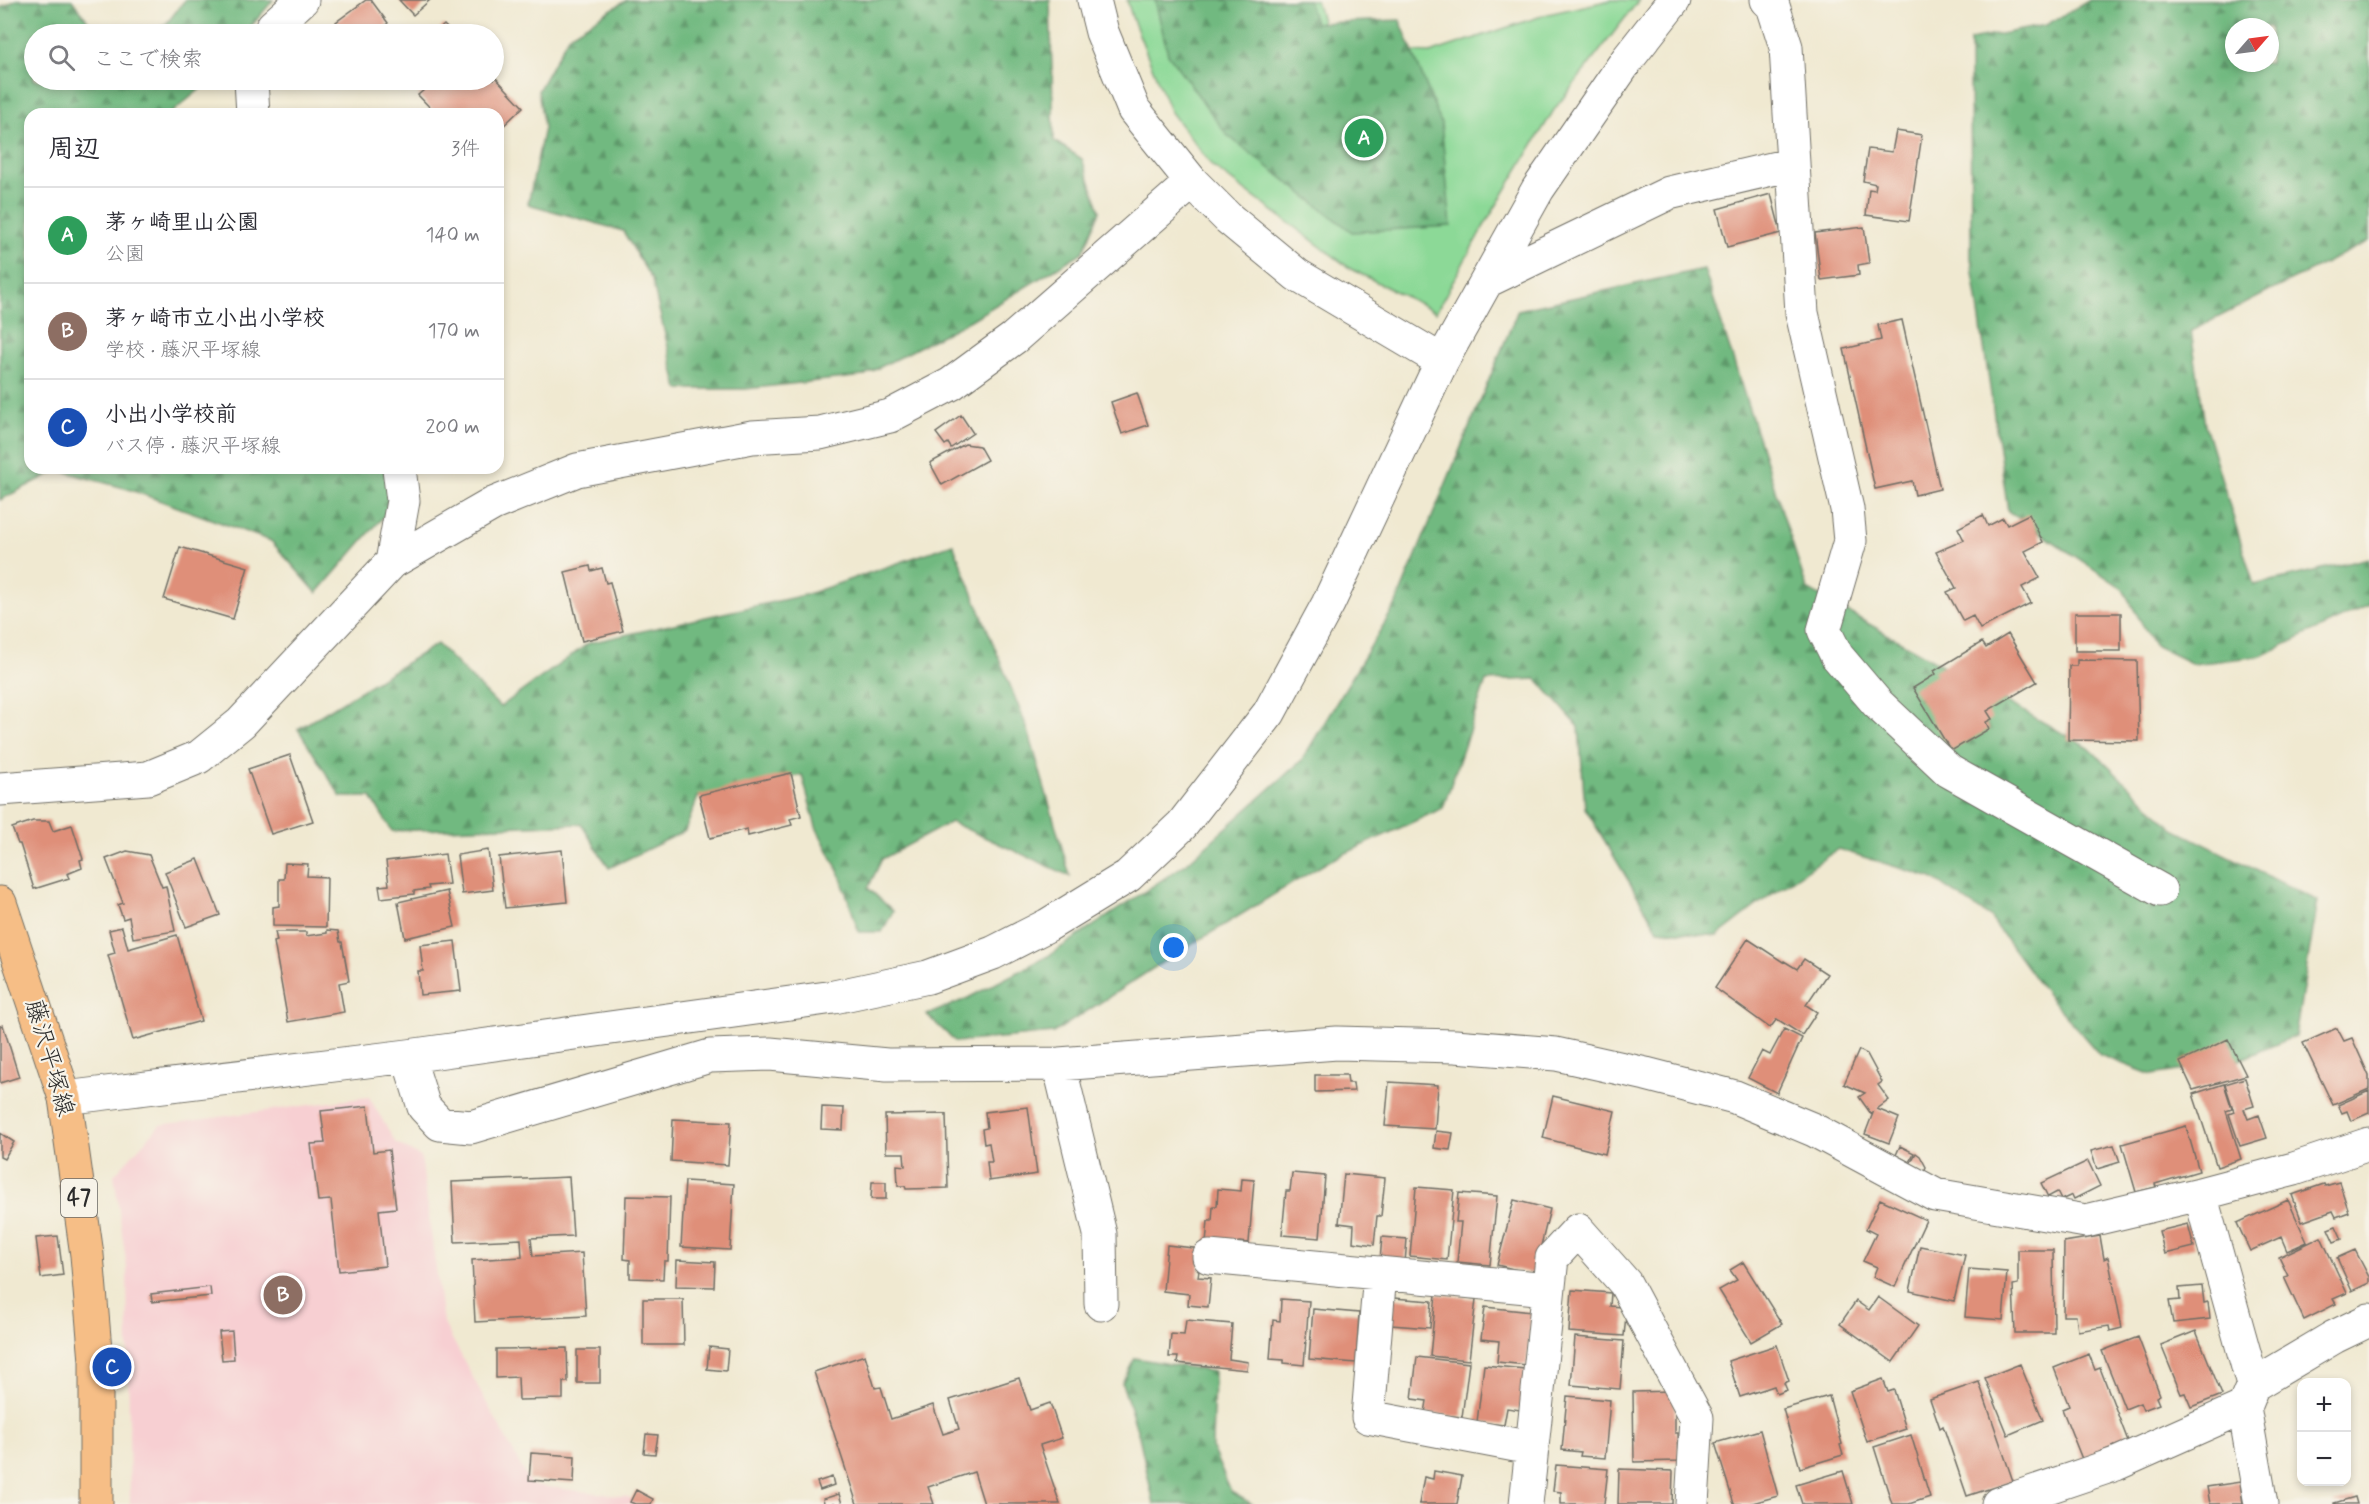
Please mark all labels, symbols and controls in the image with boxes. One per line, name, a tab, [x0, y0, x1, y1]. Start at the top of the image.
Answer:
north arrow	[2225, 18, 2279, 72]
search box	[24, 24, 504, 90]
icon: search	[45, 41, 78, 74]
text: ここで検索	[93, 46, 203, 74]
pin: A	[1344, 116, 1384, 160]
text: 周辺	[48, 133, 100, 167]
text: 3件	[451, 136, 480, 163]
text: 茅ヶ崎里山公園	[105, 209, 259, 237]
text: A	[61, 222, 74, 249]
text: 140 m	[426, 222, 480, 249]
text: 公園	[105, 241, 145, 268]
text: 茅ヶ崎市立小出小学校	[105, 305, 325, 333]
text: B	[61, 318, 74, 345]
text: 170 m	[428, 318, 480, 345]
text: 学校 · 藤沢平塚線	[105, 337, 260, 364]
text: 小出小学校前	[105, 401, 237, 429]
text: C	[60, 414, 75, 441]
text: 200 m	[425, 414, 480, 441]
text: バス停 · 藤沢平塚線	[105, 433, 280, 460]
your location	[1159, 933, 1188, 962]
street label: 藤沢平塚線	[18, 996, 80, 1120]
road number: 47	[61, 1179, 97, 1217]
pin: B	[264, 1272, 302, 1318]
pin: C	[92, 1344, 132, 1390]
map controls	[2297, 1378, 2351, 1486]
button: +	[2297, 1378, 2351, 1432]
button: −	[2297, 1432, 2351, 1486]

